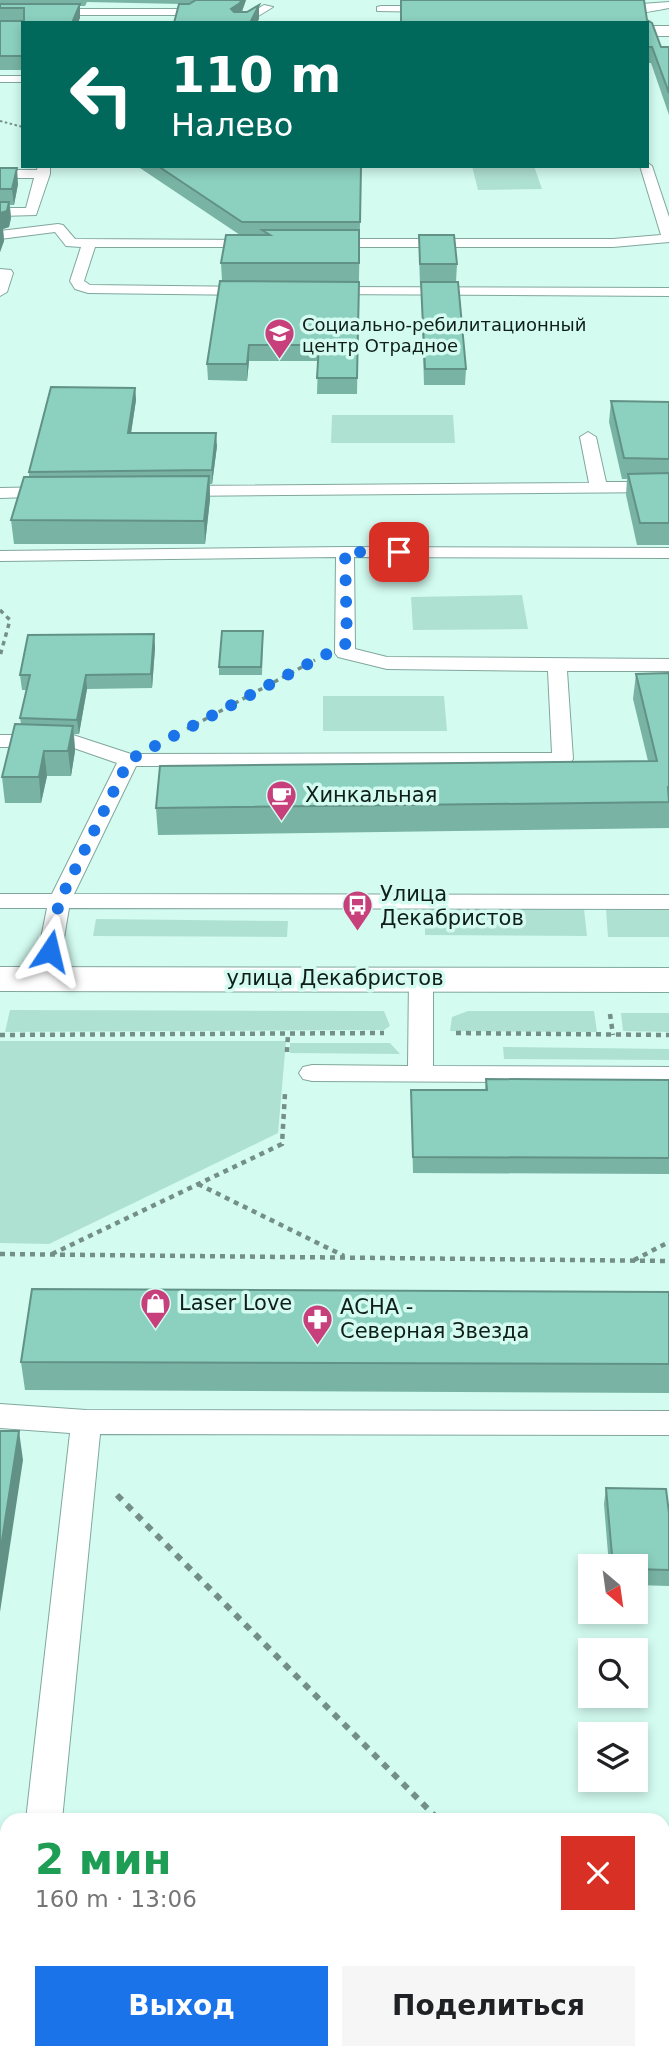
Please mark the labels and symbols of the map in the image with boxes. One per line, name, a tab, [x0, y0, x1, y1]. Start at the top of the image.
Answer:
place label: Социально-ребилитационный центр Отрадное	[302, 314, 586, 356]
school or university icon: Социально-ребилитационный центр Отрадное	[262, 317, 296, 361]
pin	[369, 522, 429, 582]
cafe icon: Хинкальная	[265, 778, 299, 822]
place label: Хинкальная	[305, 783, 437, 807]
place label: Улица Декабристов	[380, 882, 524, 930]
bus stop icon: Улица Декабристов	[340, 889, 374, 933]
position arrow	[13, 914, 87, 988]
street label: улица Декабристов	[226, 966, 444, 990]
shop icon: Laser Love	[139, 1286, 173, 1330]
place label: Laser Love	[179, 1291, 292, 1315]
place label: АСНА - Северная Звезда	[340, 1295, 529, 1343]
pharmacy icon: АСНА - Северная Звезда	[300, 1302, 334, 1346]
north arrow	[578, 1554, 648, 1624]

